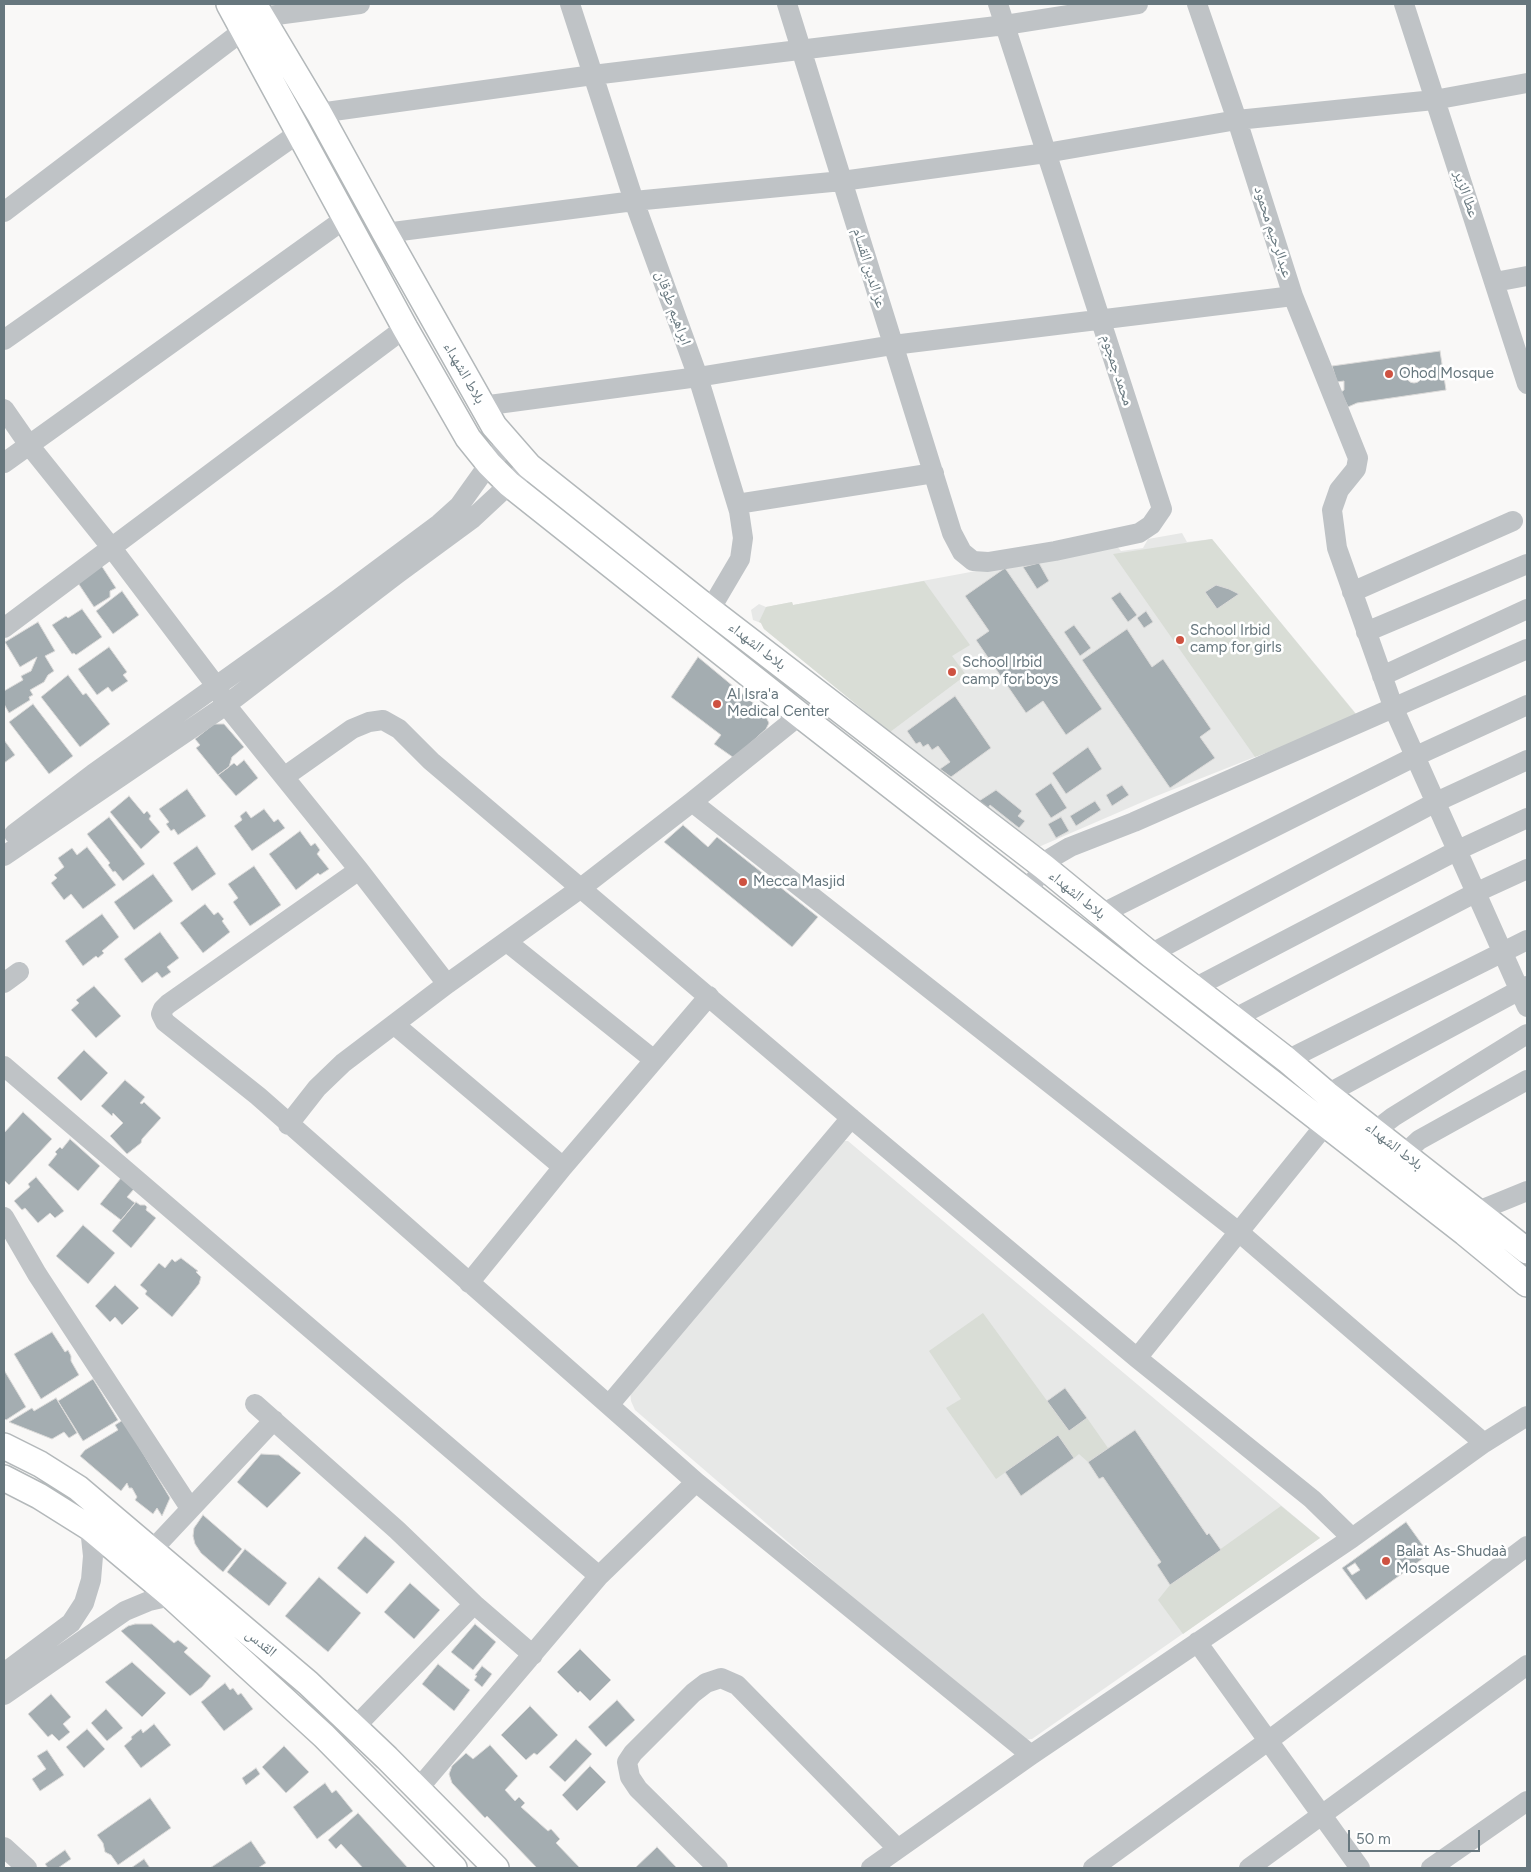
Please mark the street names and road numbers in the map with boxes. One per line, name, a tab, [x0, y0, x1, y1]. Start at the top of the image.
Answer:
street label: عطا الزير	[1450, 168, 1482, 220]
street label: عبدالرحيم محمود	[1250, 184, 1296, 280]
street label: عز الدين القسام	[848, 226, 890, 310]
street label: ابراهيم طوقان	[651, 268, 695, 348]
street label: محمد جمجوم	[1097, 332, 1137, 408]
street label: بلاط الشهداء	[439, 339, 489, 407]
street label: بلاط الشهداء	[725, 618, 789, 674]
street label: بلاط الشهداء	[1045, 867, 1109, 923]
street label: بلاط الشهداء	[1362, 1118, 1426, 1174]
street label: القدس	[242, 1625, 280, 1661]

